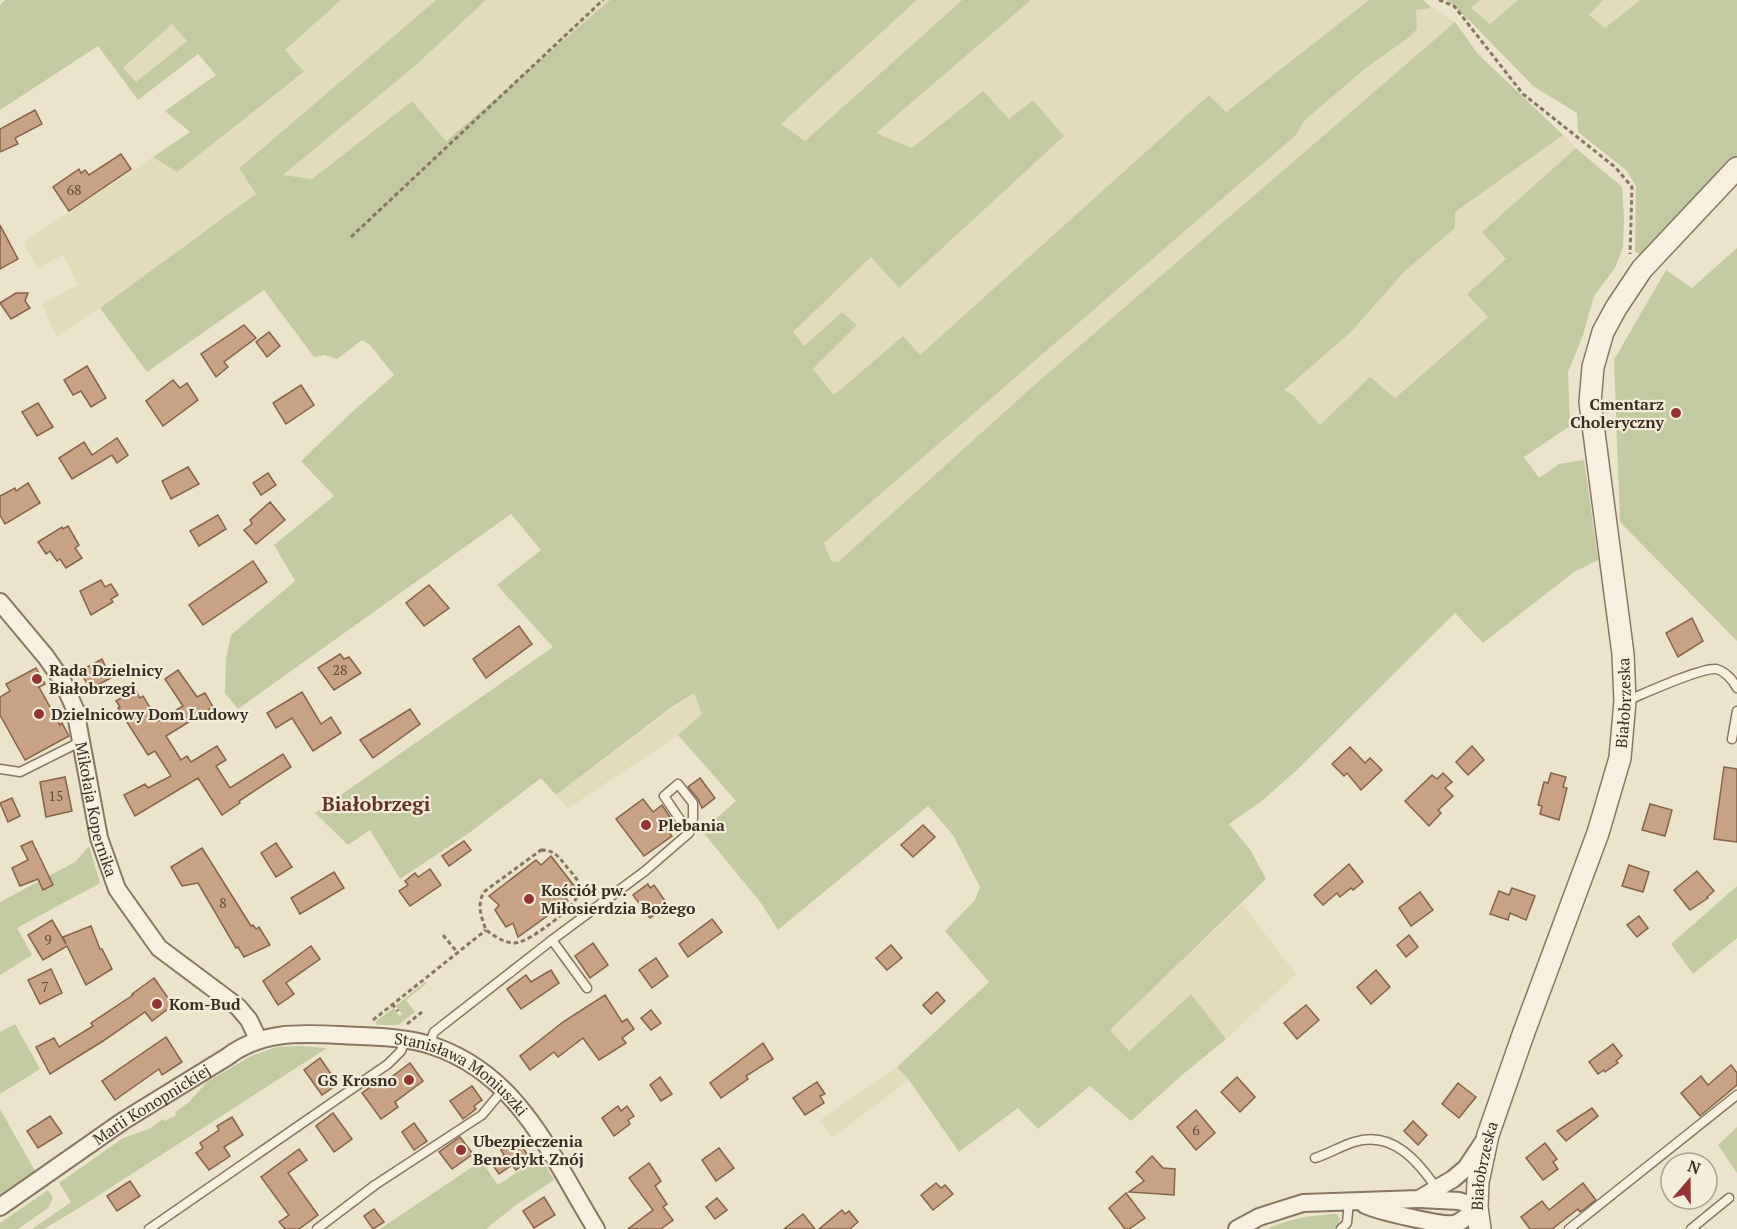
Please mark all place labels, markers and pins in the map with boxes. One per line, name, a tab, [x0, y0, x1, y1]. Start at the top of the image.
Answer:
place label: Cmentarz Choleryczny	[1570, 393, 1665, 433]
marker: Cmentarz Choleryczny	[1669, 406, 1683, 420]
place label: Rada Dzielnicy Białobrzegi	[49, 659, 163, 699]
marker: Rada Dzielnicy Białobrzegi	[30, 672, 44, 686]
place label: Dzielnicowy Dom Ludowy	[51, 703, 249, 725]
marker: Dzielnicowy Dom Ludowy	[32, 707, 46, 721]
place label: Plebania	[658, 814, 725, 836]
marker: Plebania	[639, 818, 653, 832]
place label: Kościół pw. Miłosierdzia Bożego	[541, 879, 696, 919]
marker: Kościół pw. Miłosierdzia Bożego	[522, 892, 536, 906]
place label: Kom-Bud	[169, 993, 241, 1015]
marker: Kom-Bud	[150, 997, 164, 1011]
place label: GS Krosno	[318, 1069, 397, 1091]
marker: GS Krosno	[402, 1073, 416, 1087]
place label: Ubezpieczenia Benedykt Znój	[473, 1130, 584, 1170]
marker: Ubezpieczenia Benedykt Znój	[454, 1143, 468, 1157]

